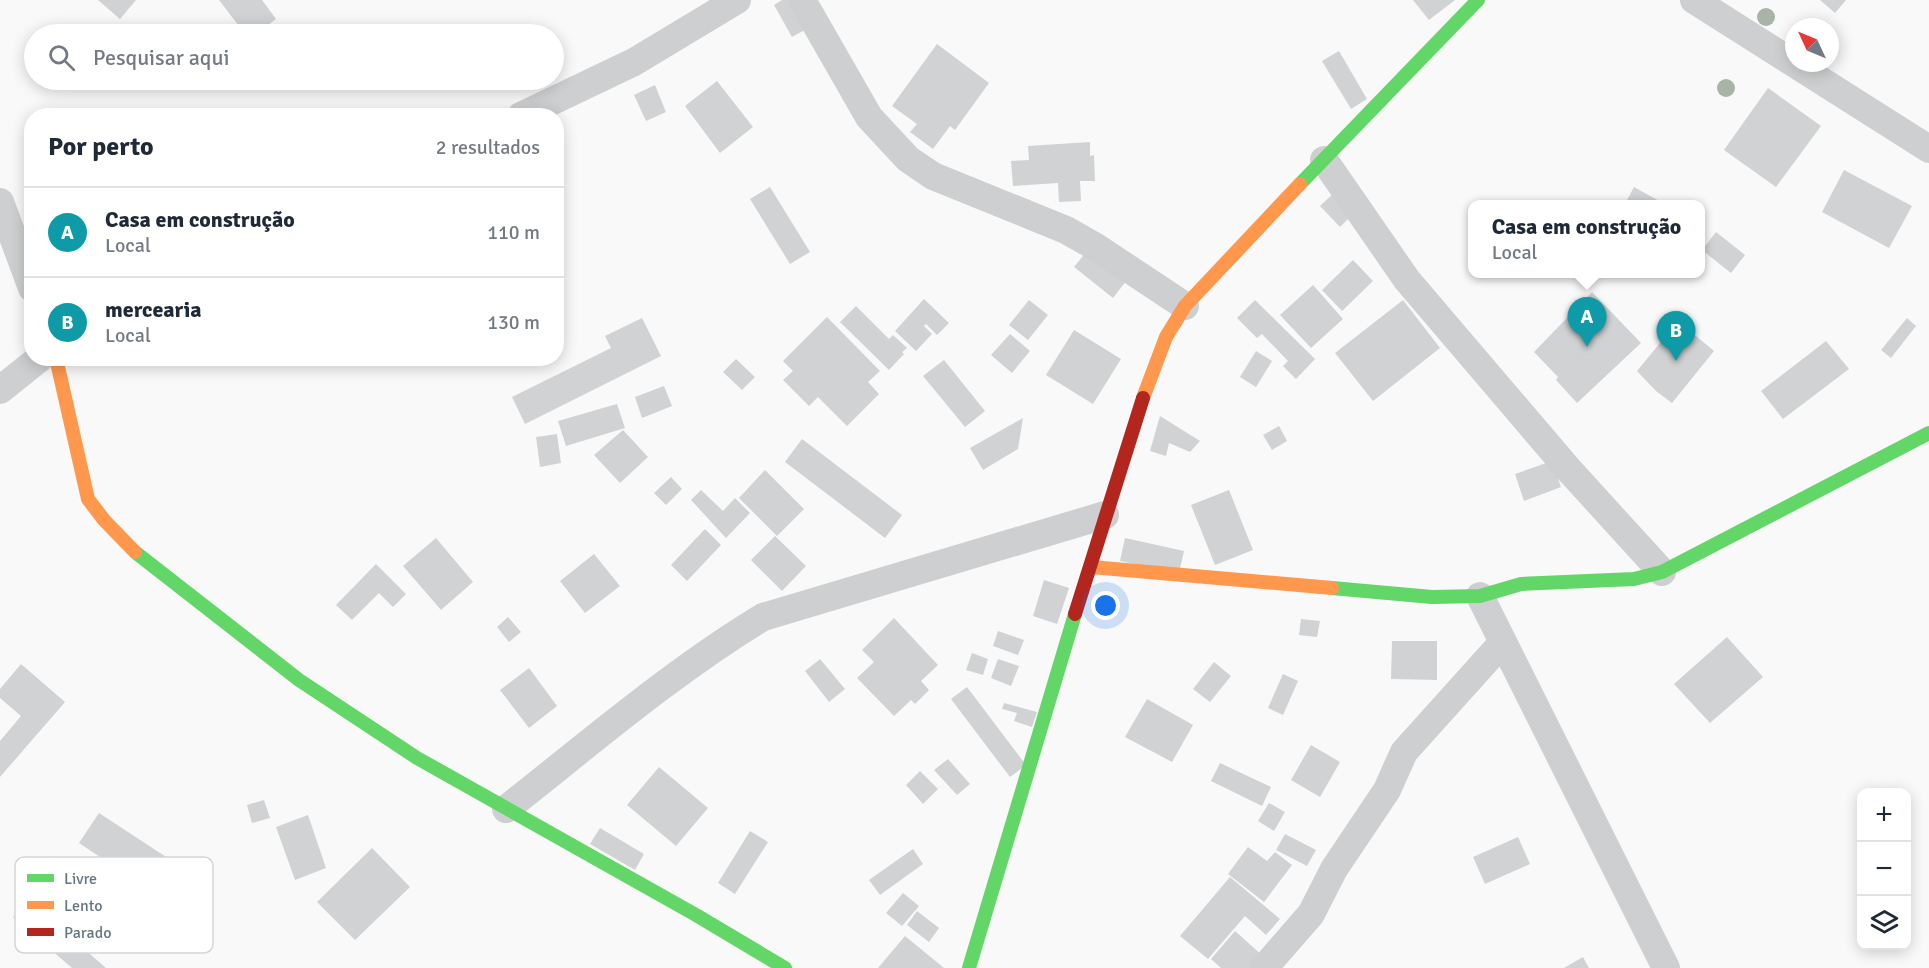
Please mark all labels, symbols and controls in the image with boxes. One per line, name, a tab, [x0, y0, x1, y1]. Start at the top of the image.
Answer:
north arrow	[1785, 18, 1839, 72]
search box	[24, 24, 564, 90]
icon: search	[45, 41, 78, 74]
text: Pesquisar aqui	[93, 44, 229, 71]
text: Por perto	[48, 131, 154, 163]
text: 2 resultados	[436, 135, 540, 160]
popup	[1468, 200, 1705, 278]
text: Casa em construção	[105, 206, 295, 233]
text: Casa em construção	[1492, 213, 1681, 240]
text: A	[61, 220, 74, 245]
text: 110 m	[487, 220, 540, 245]
text: Local	[105, 233, 151, 258]
text: Local	[1492, 240, 1537, 265]
text: mercearia	[105, 296, 202, 323]
pin: A	[1568, 298, 1606, 347]
text: B	[61, 310, 74, 335]
text: 130 m	[487, 310, 540, 335]
pin: B	[1656, 312, 1696, 361]
text: Local	[105, 323, 151, 348]
your location	[1091, 591, 1120, 620]
map controls	[1857, 788, 1911, 950]
button: +	[1857, 788, 1911, 842]
button: −	[1857, 842, 1911, 896]
legend	[15, 857, 213, 953]
text: Livre	[64, 869, 97, 889]
text: Lento	[64, 896, 102, 916]
button: layers	[1857, 896, 1911, 950]
text: Parado	[64, 923, 111, 943]

